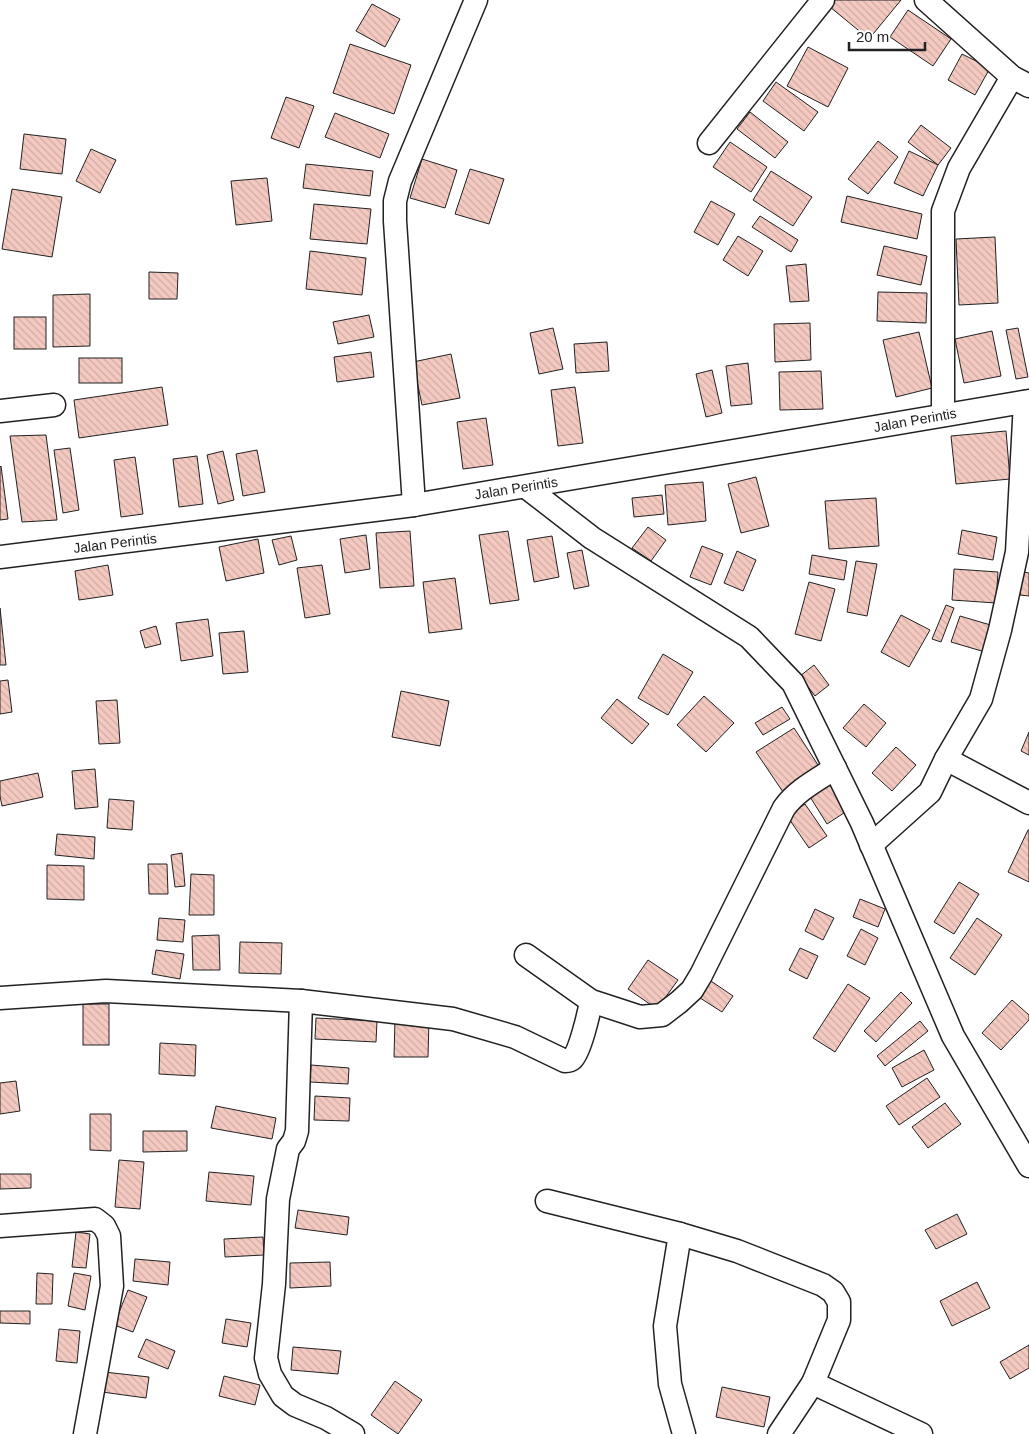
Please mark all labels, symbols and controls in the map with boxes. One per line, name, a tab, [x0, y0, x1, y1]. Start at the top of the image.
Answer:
scale bar	[849, 20, 925, 52]
text: 20 m	[856, 28, 889, 45]
street label: Jalan Perintis	[872, 405, 958, 435]
street label: Jalan Perintis	[473, 474, 559, 502]
street label: Jalan Perintis	[72, 530, 158, 556]

